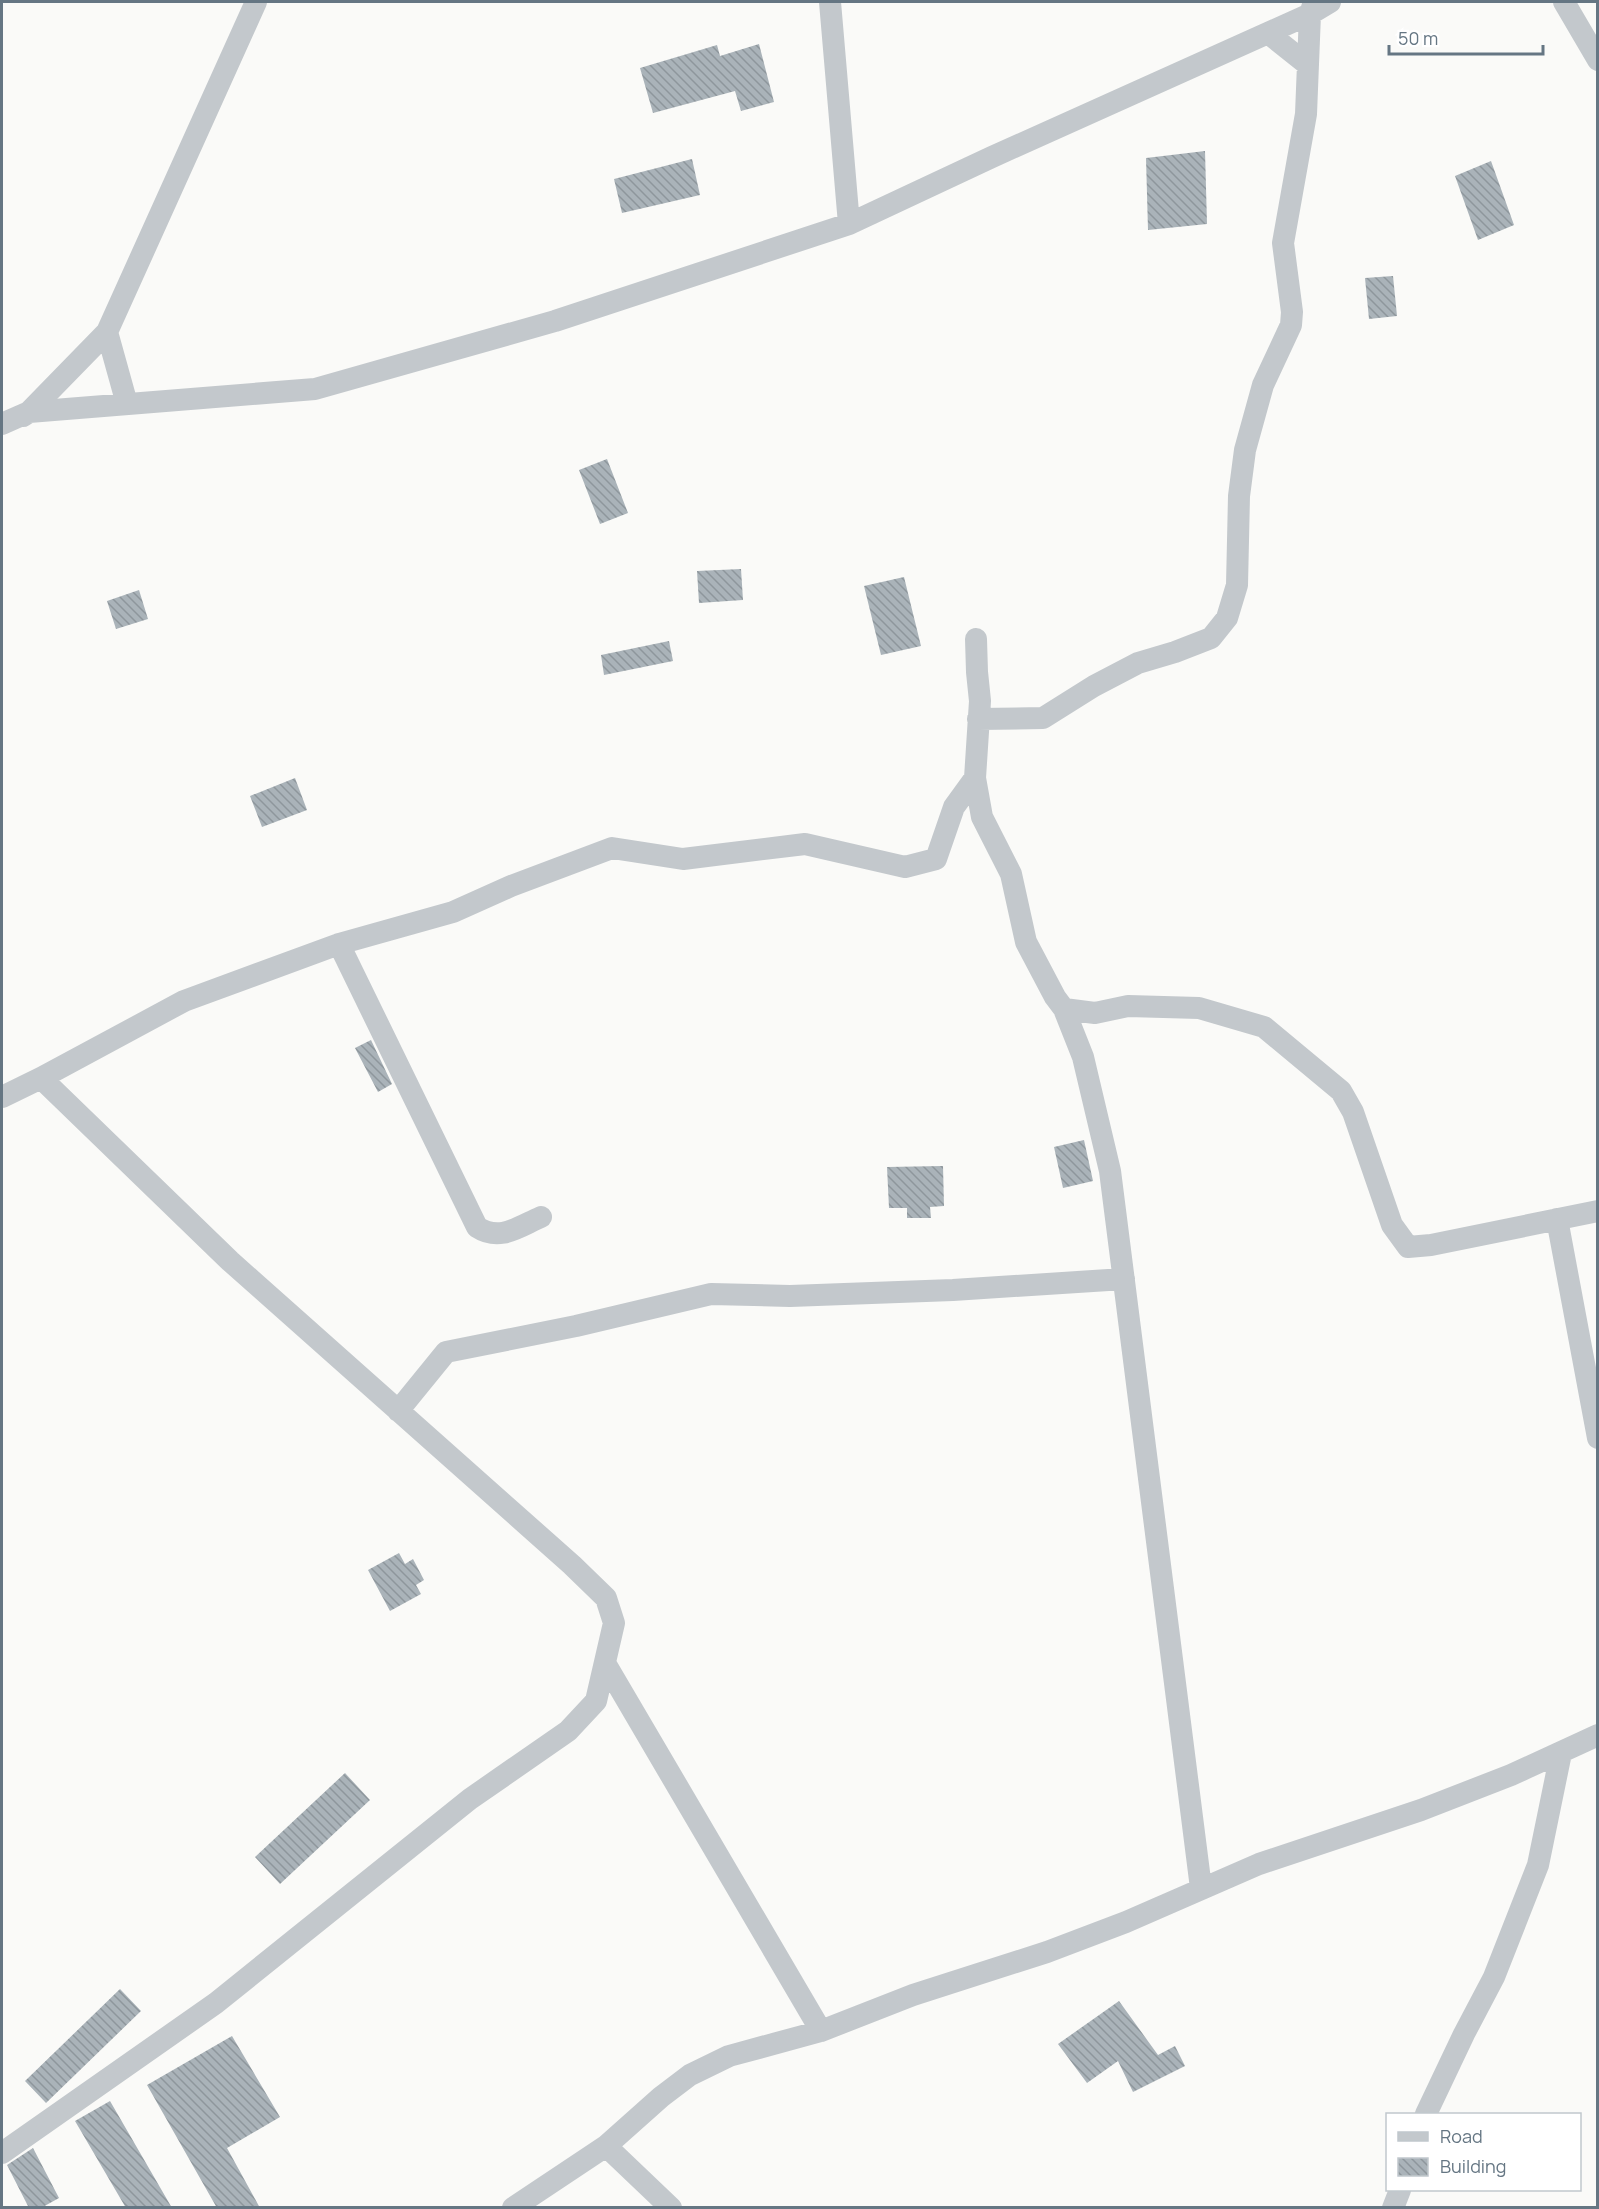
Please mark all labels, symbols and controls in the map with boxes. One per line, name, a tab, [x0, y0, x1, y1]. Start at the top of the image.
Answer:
scale bar	[1389, 18, 1544, 56]
text: 50 m	[1398, 26, 1438, 50]
legend	[1386, 2113, 1581, 2191]
text: Road	[1440, 2124, 1483, 2148]
text: Building	[1440, 2154, 1506, 2178]

